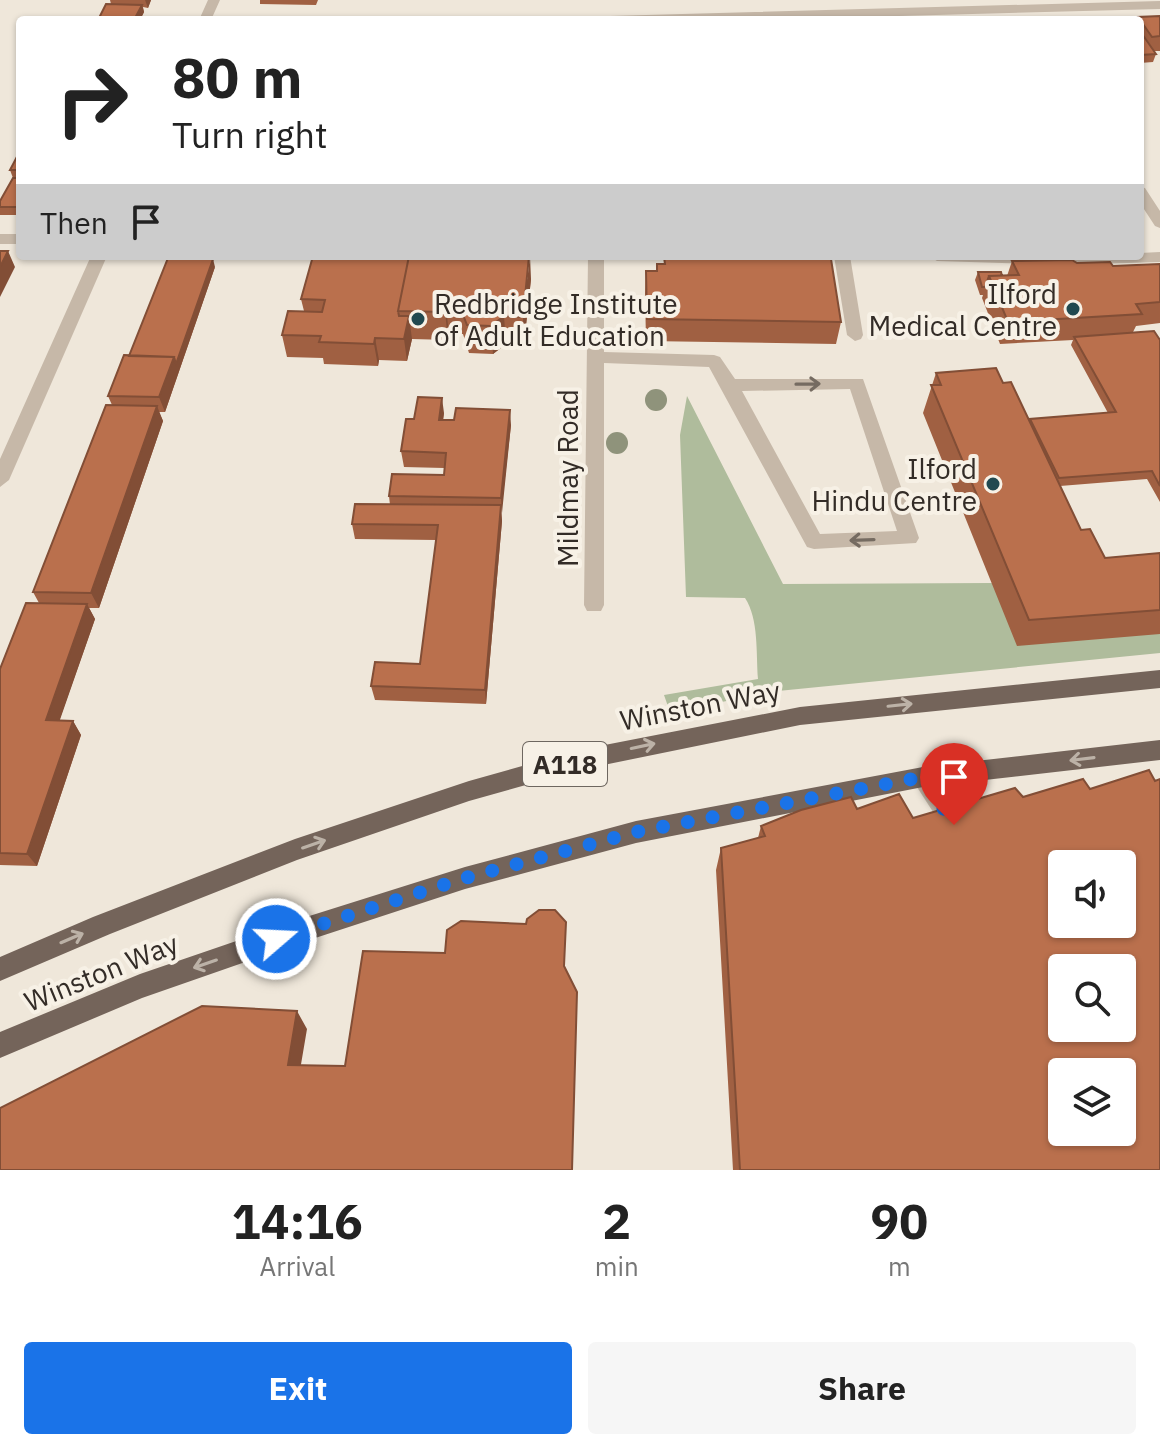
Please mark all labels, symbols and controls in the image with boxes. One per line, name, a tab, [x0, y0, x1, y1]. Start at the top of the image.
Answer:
text: 80 m	[172, 41, 302, 113]
icon: right	[40, 48, 144, 152]
text: Turn right	[172, 111, 328, 158]
icon: arrive	[124, 200, 168, 244]
text: Then	[40, 203, 108, 242]
place label: Ilford Medical Centre	[868, 275, 1057, 344]
place label: Redbridge Institute of Adult Education	[434, 285, 678, 354]
marker: Ilford Medical Centre	[1064, 300, 1082, 318]
marker: Redbridge Institute of Adult Education	[409, 310, 427, 328]
one-way arrow	[794, 376, 821, 392]
street label: Mildmay Road	[549, 389, 586, 567]
place label: Ilford Hindu Centre	[812, 450, 977, 519]
marker: Ilford Hindu Centre	[984, 475, 1002, 493]
one-way arrow	[849, 533, 876, 548]
street label: Winston Way	[617, 671, 783, 739]
one-way arrow	[886, 698, 913, 713]
one-way arrow	[630, 738, 656, 753]
road number: A118	[523, 742, 607, 786]
pin	[920, 743, 988, 825]
one-way arrow	[1070, 751, 1096, 766]
icon: arrive	[932, 755, 976, 799]
one-way arrow	[301, 835, 326, 850]
map controls	[1048, 850, 1136, 1146]
button: sound	[1048, 850, 1136, 938]
position arrow	[234, 897, 318, 981]
street label: Winston Way	[19, 924, 183, 1020]
one-way arrow	[59, 930, 83, 945]
button: search	[1048, 954, 1136, 1042]
one-way arrow	[192, 957, 217, 972]
button: layers	[1048, 1058, 1136, 1146]
text: 14:16	[232, 1190, 363, 1252]
text: 2	[602, 1190, 631, 1252]
text: 90	[871, 1190, 928, 1252]
text: Arrival	[259, 1249, 335, 1283]
text: min	[595, 1249, 639, 1283]
text: m	[888, 1249, 911, 1283]
button: Exit	[24, 1342, 572, 1434]
button: Share	[588, 1342, 1136, 1434]

